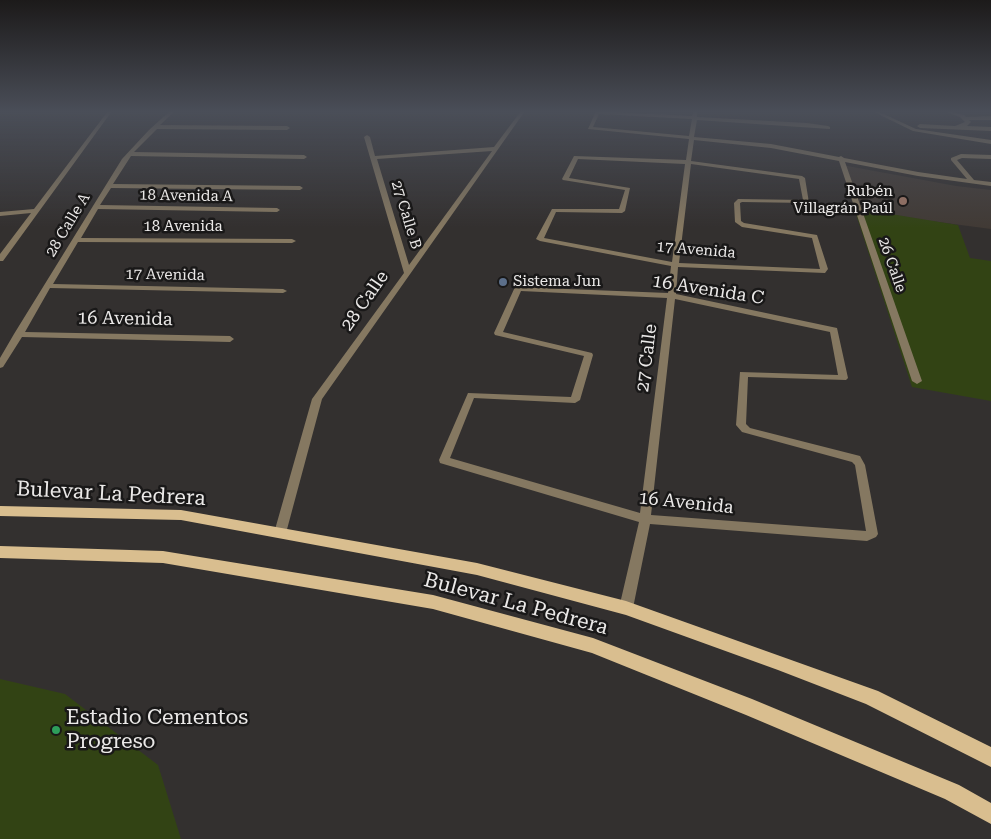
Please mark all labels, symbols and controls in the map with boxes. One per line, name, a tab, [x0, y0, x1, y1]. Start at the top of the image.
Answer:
street label: 27 Calle B	[387, 179, 425, 251]
place label: Rubén Villagrán Paúl	[793, 183, 893, 218]
street label: 18 Avenida A	[139, 186, 233, 206]
street label: 28 Calle A	[42, 190, 94, 260]
marker: Rubén Villagrán Paúl	[897, 195, 909, 207]
street label: 18 Avenida	[143, 218, 223, 236]
street label: 26 Calle	[874, 235, 910, 295]
street label: 17 Avenida	[656, 238, 736, 262]
street label: 17 Avenida	[125, 265, 205, 285]
street label: 28 Calle	[337, 267, 393, 335]
street label: 16 Avenida C	[651, 271, 765, 309]
place label: Sistema Jun	[513, 273, 601, 291]
marker: Sistema Jun	[497, 276, 509, 288]
street label: 16 Avenida	[77, 307, 173, 331]
street label: 27 Calle	[632, 323, 662, 393]
street label: Bulevar La Pedrera	[16, 476, 206, 512]
street label: 16 Avenida	[637, 487, 735, 519]
street label: Bulevar La Pedrera	[421, 567, 611, 641]
place label: Estadio Cementos Progreso	[66, 705, 248, 755]
marker: Estadio Cementos Progreso	[50, 724, 62, 736]

